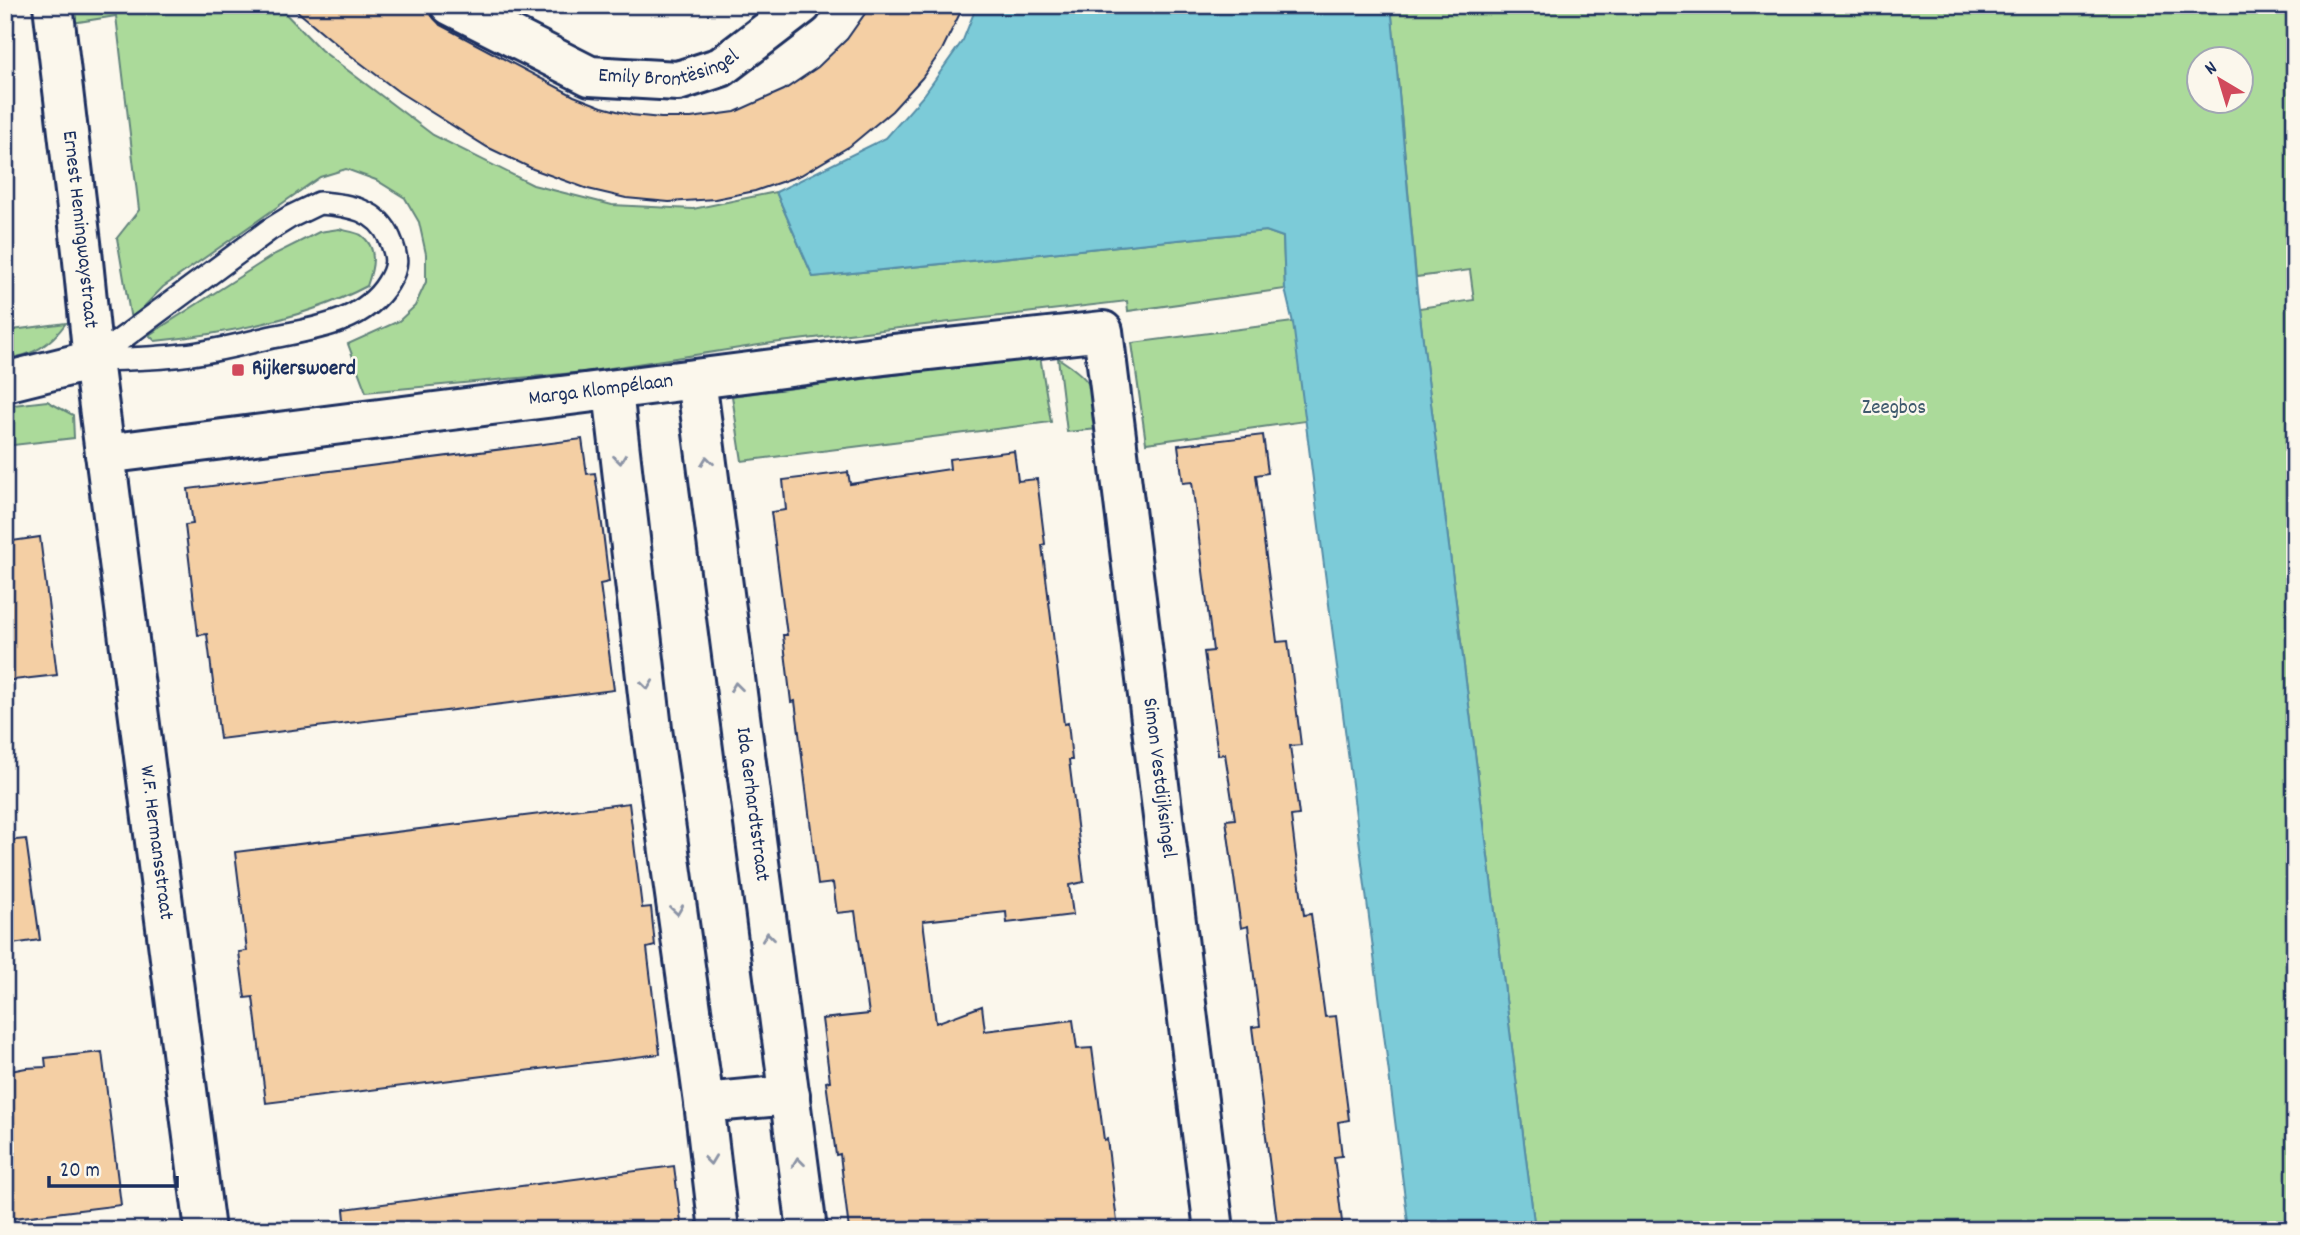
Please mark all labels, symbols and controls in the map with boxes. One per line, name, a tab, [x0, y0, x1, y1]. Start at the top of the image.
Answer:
street label: Emily Brontësingel	[597, 43, 746, 96]
north arrow	[2184, 46, 2254, 116]
text: N	[2200, 56, 2224, 83]
street label: Ernest Hemingwaystraat	[53, 129, 105, 330]
place label: Rijkerswoerd	[252, 355, 356, 385]
marker: Rijkerswoerd	[230, 362, 246, 378]
street label: Marga Klompélaan	[527, 367, 675, 415]
park label: Zeegbos	[1862, 394, 1926, 424]
one-way arrow	[613, 453, 628, 465]
one-way arrow	[699, 455, 714, 467]
one-way arrow	[639, 679, 654, 690]
one-way arrow	[728, 681, 743, 692]
street label: Simon Vestdijksingel	[1133, 696, 1183, 860]
street label: Ida Gerhardtstraat	[727, 725, 776, 884]
street label: W.F. Hermansstraat	[130, 764, 180, 922]
one-way arrow	[669, 904, 684, 916]
one-way arrow	[760, 931, 775, 942]
scale bar	[49, 1144, 177, 1188]
one-way arrow	[703, 1154, 718, 1166]
one-way arrow	[791, 1156, 806, 1168]
text: 20 m	[60, 1157, 100, 1187]

